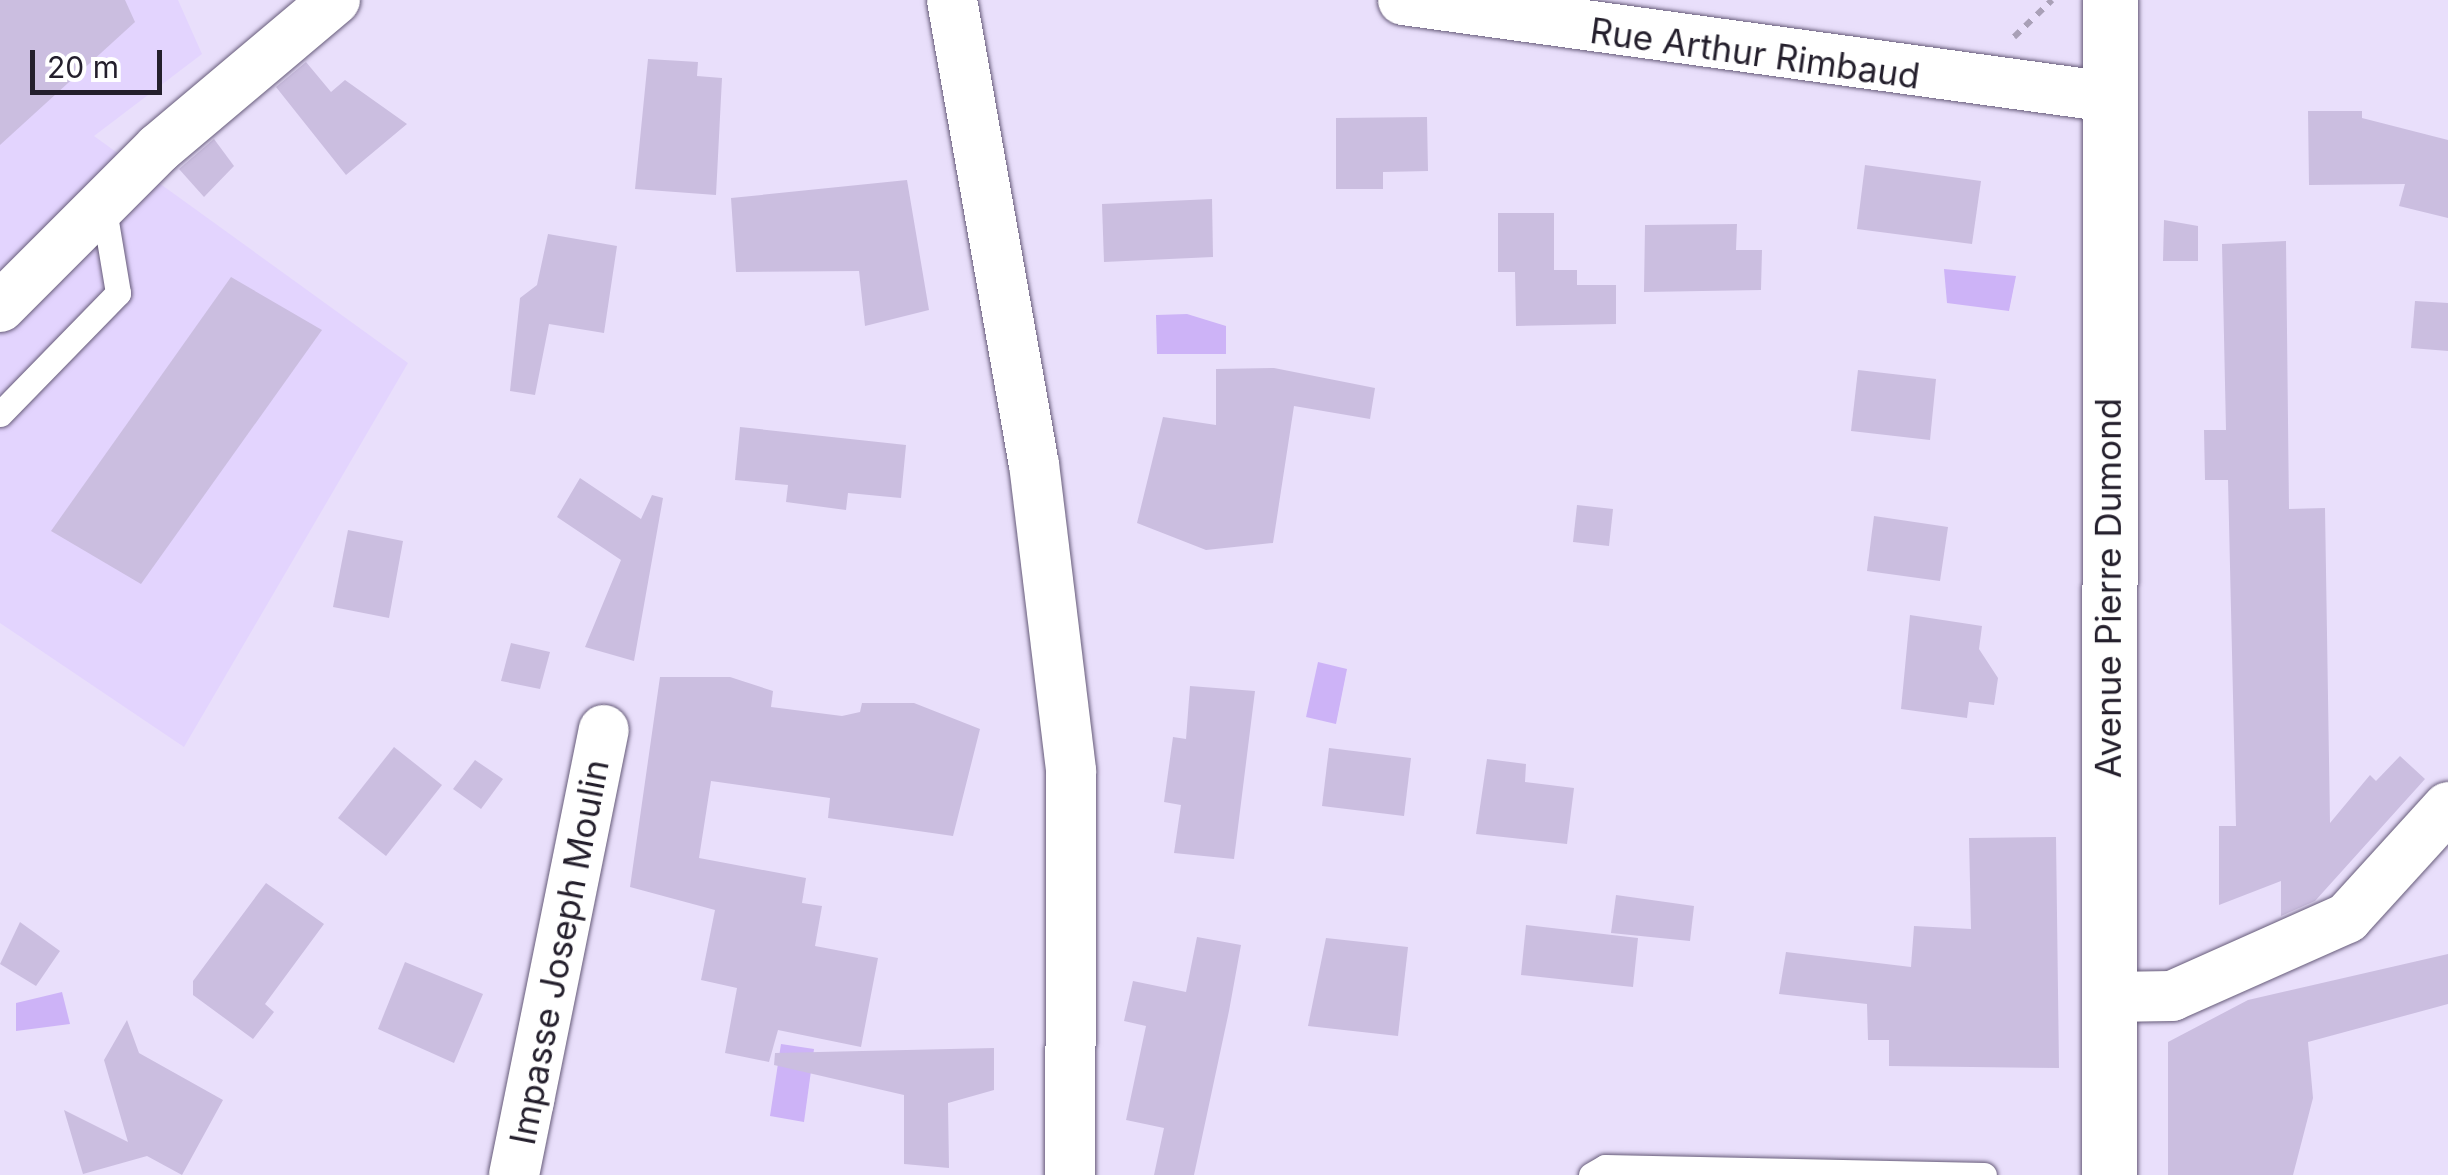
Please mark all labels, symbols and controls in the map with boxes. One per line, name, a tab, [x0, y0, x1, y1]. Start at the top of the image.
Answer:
street label: Rue Arthur Rimbaud	[1587, 9, 1923, 97]
scale bar	[35, 30, 168, 92]
text: 20 m	[47, 49, 119, 85]
street label: Avenue Pierre Dumond	[2087, 398, 2129, 778]
street label: Impasse Joseph Moulin	[501, 756, 617, 1148]

